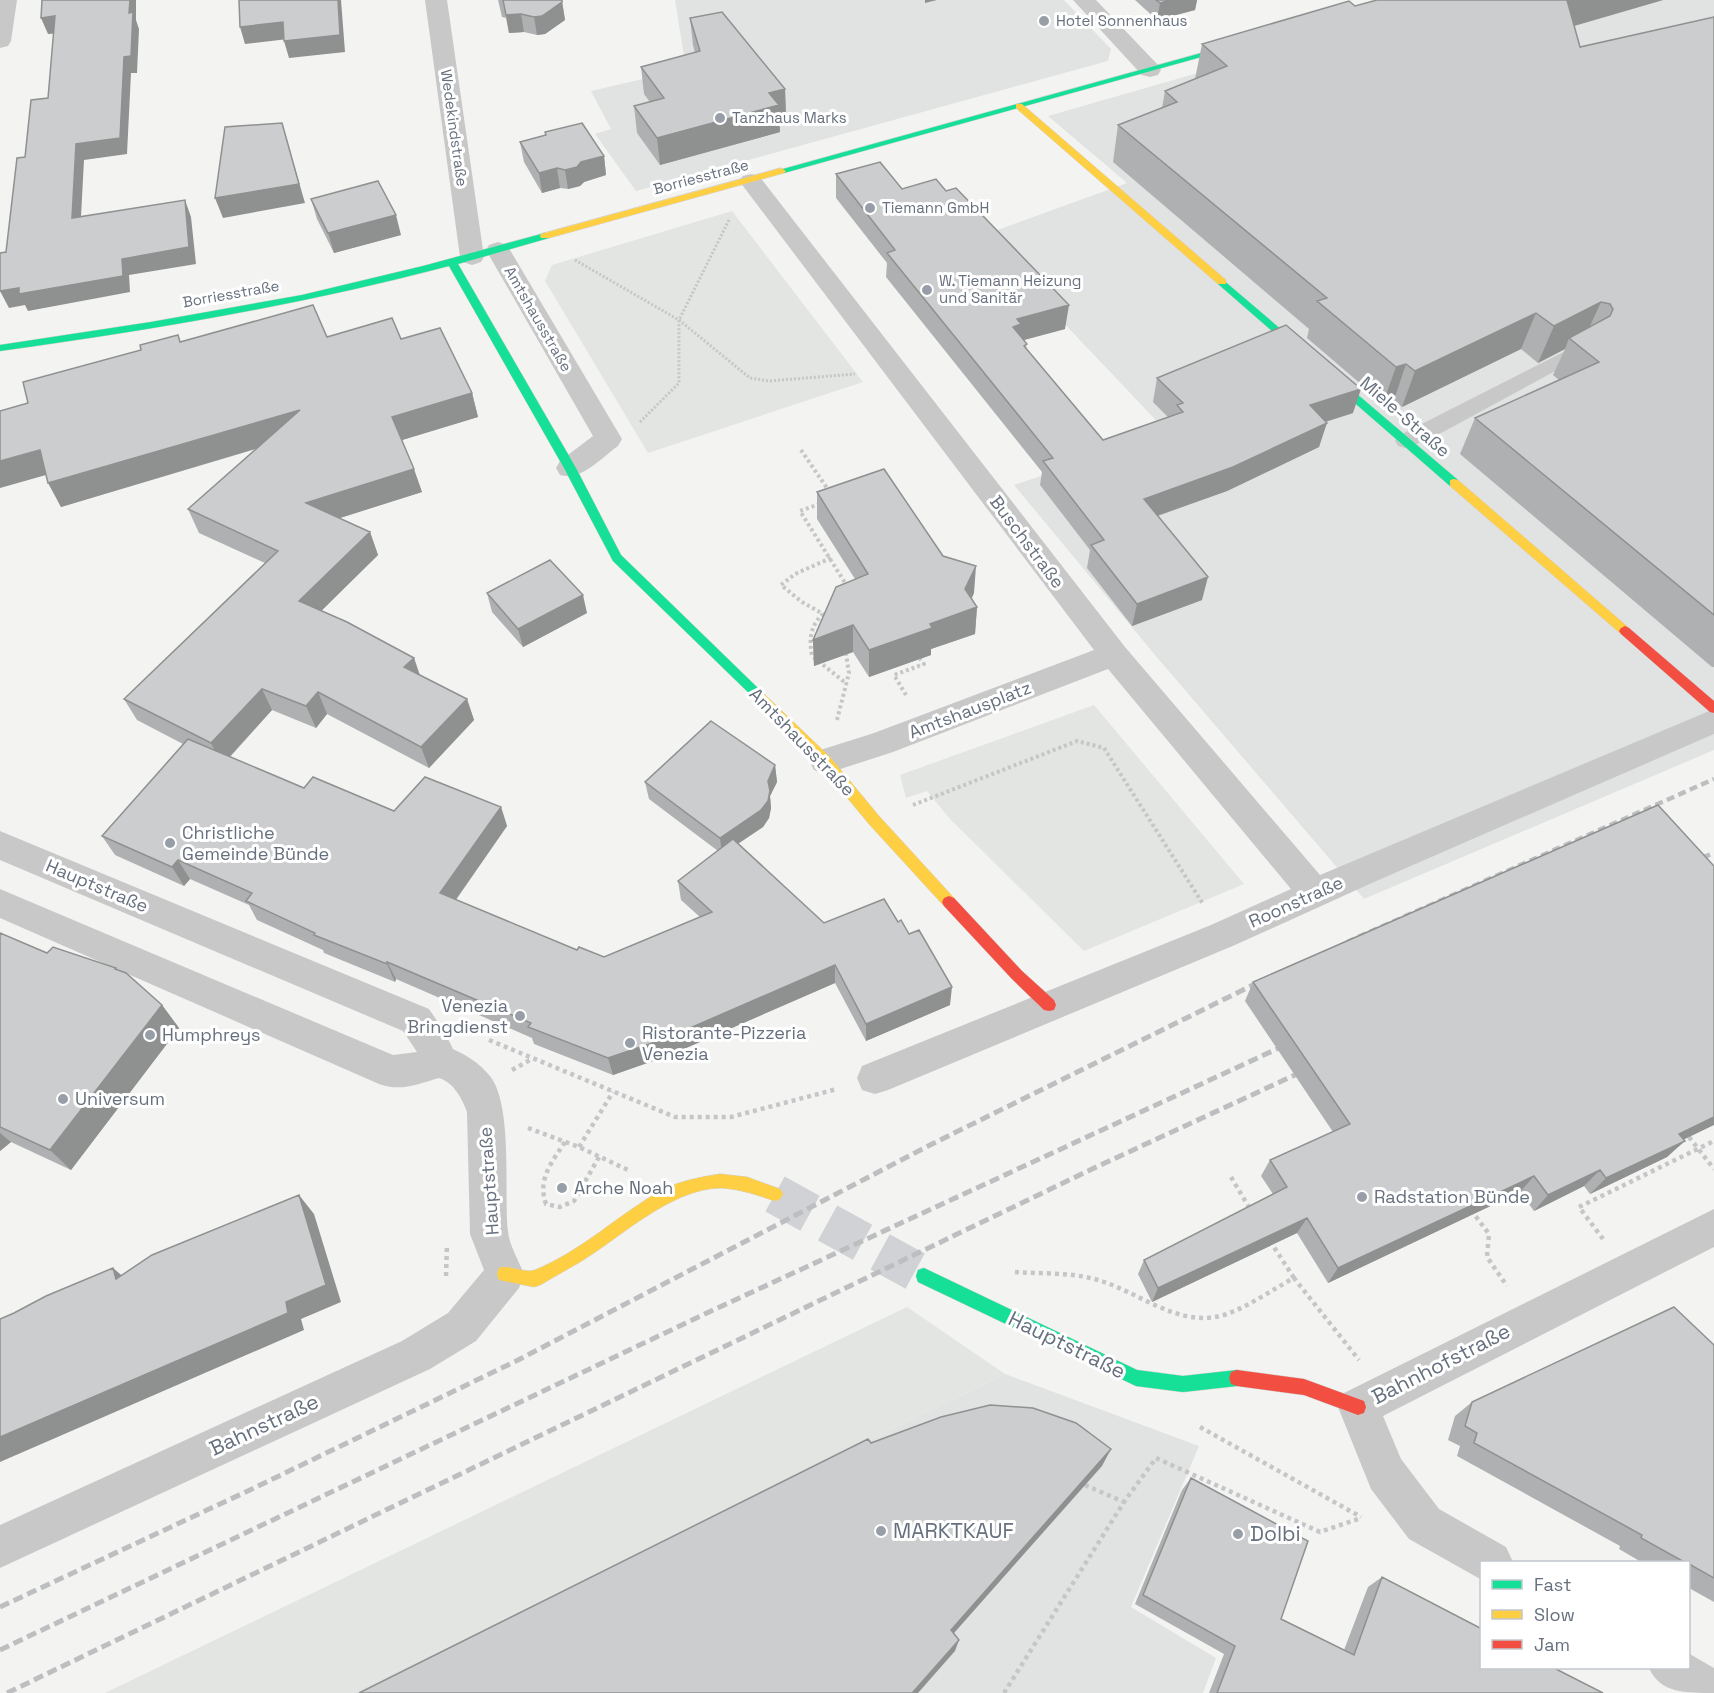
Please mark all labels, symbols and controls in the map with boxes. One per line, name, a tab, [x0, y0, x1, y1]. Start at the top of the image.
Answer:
place label: Hotel Sonnenhaus	[1056, 11, 1188, 30]
marker: Hotel Sonnenhaus	[1037, 14, 1051, 28]
street label: Wedekindstraße	[437, 68, 472, 188]
place label: Tanzhaus Marks	[732, 108, 847, 127]
marker: Tanzhaus Marks	[713, 111, 727, 125]
street label: Borriesstraße	[651, 155, 751, 198]
place label: Tiemann GmbH	[882, 198, 989, 217]
marker: Tiemann GmbH	[863, 201, 877, 215]
street label: Amtshausstraße	[501, 263, 576, 375]
place label: W. Tiemann Heizung und Sanitär	[939, 271, 1081, 307]
street label: Borriesstraße	[181, 276, 281, 311]
marker: W. Tiemann Heizung und Sanitär	[920, 283, 934, 297]
street label: Miele-Straße	[1356, 371, 1455, 462]
street label: Buschstraße	[985, 491, 1070, 593]
street label: Amtshausplatz	[905, 676, 1034, 743]
street label: Amtshausstraße	[745, 682, 860, 801]
place label: Christliche Gemeinde Bünde	[182, 821, 329, 865]
marker: Christliche Gemeinde Bünde	[163, 836, 177, 850]
street label: Hauptstraße	[43, 854, 152, 917]
street label: Roonstraße	[1245, 870, 1347, 933]
place label: Venezia Bringdienst	[407, 994, 508, 1038]
marker: Venezia Bringdienst	[513, 1009, 527, 1023]
place label: Ristorante-Pizzeria Venezia	[642, 1021, 806, 1065]
place label: Humphreys	[162, 1023, 261, 1046]
marker: Humphreys	[143, 1028, 157, 1042]
marker: Ristorante-Pizzeria Venezia	[623, 1036, 637, 1050]
place label: Universum	[75, 1087, 165, 1110]
marker: Universum	[56, 1092, 70, 1106]
street label: Hauptstraße	[473, 1126, 504, 1236]
place label: Arche Noah	[574, 1176, 673, 1199]
marker: Arche Noah	[555, 1181, 569, 1195]
place label: Radstation Bünde	[1374, 1185, 1530, 1208]
marker: Radstation Bünde	[1355, 1190, 1369, 1204]
street label: Hauptstraße	[1004, 1305, 1130, 1385]
street label: Bahnhofstraße	[1367, 1317, 1515, 1410]
street label: Bahnstraße	[205, 1387, 323, 1462]
place label: MARKTKAUF	[893, 1517, 1014, 1544]
place label: Dolbi	[1250, 1520, 1301, 1547]
marker: MARKTKAUF	[874, 1524, 888, 1538]
marker: Dolbi	[1231, 1527, 1245, 1541]
legend	[1480, 1561, 1690, 1669]
text: Fast	[1534, 1573, 1571, 1596]
text: Slow	[1534, 1603, 1575, 1626]
text: Jam	[1534, 1633, 1570, 1656]

